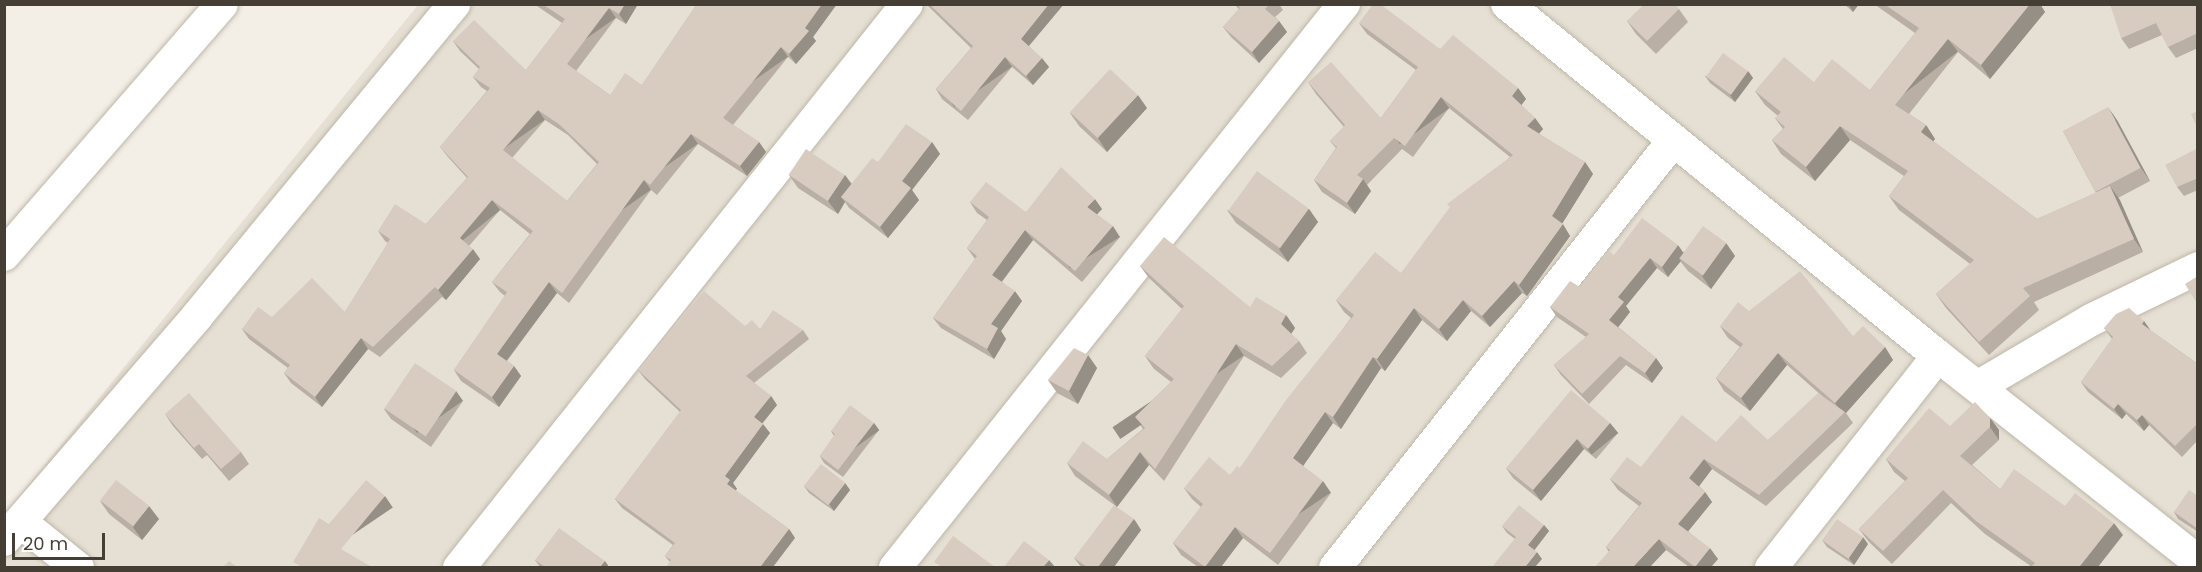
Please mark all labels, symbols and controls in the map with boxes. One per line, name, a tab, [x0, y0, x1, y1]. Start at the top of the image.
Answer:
scale bar	[15, 521, 108, 559]
text: 20 m	[23, 531, 68, 556]

